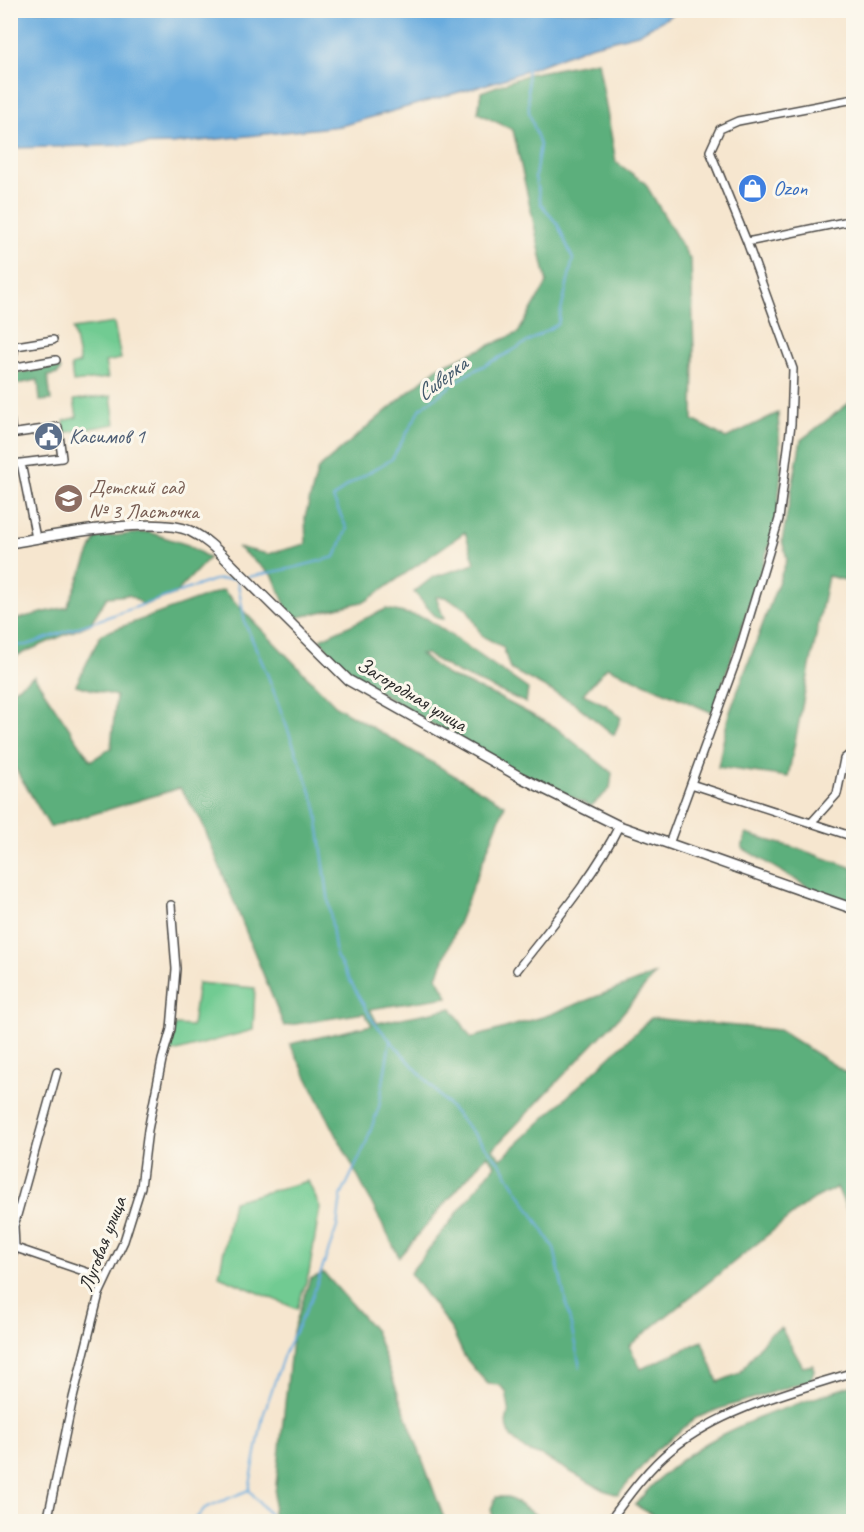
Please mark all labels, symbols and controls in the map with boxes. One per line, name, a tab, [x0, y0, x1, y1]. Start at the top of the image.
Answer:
shop icon: Ozon	[736, 172, 768, 204]
place label: Ozon	[773, 175, 808, 201]
water label: Сиверка	[410, 349, 475, 407]
public building icon: Касимов 1	[32, 420, 64, 452]
place label: Касимов 1	[69, 423, 146, 449]
place label: Детский сад № 3 Ласточка	[89, 474, 201, 524]
school or university icon: Детский сад № 3 Ласточка	[52, 483, 84, 515]
street label: Загородная улица	[352, 651, 473, 738]
street label: Луговая улица	[72, 1191, 133, 1295]

